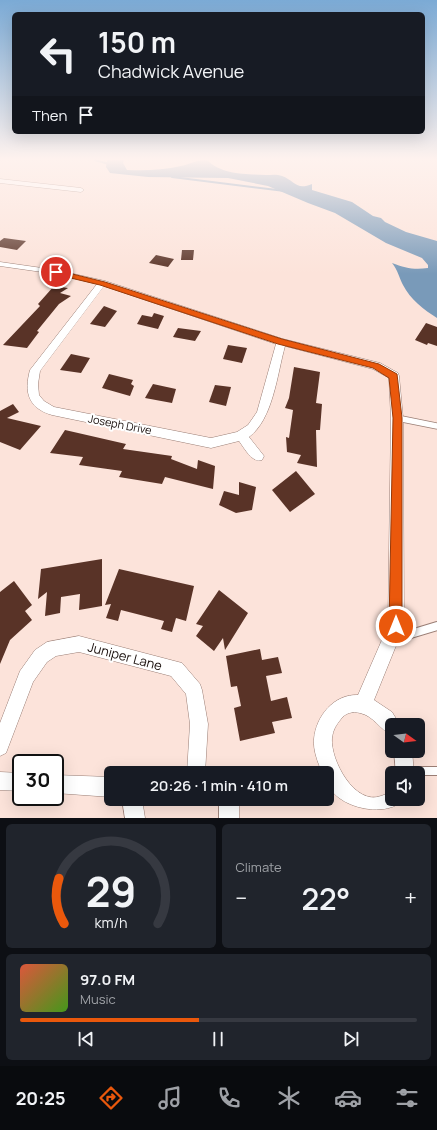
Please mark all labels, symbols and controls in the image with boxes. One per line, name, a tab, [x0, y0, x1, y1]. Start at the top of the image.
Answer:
text: 150 m	[98, 23, 176, 61]
icon: left	[32, 28, 84, 80]
text: Chadwick Avenue	[98, 59, 244, 83]
icon: arrive	[75, 104, 97, 126]
text: Then	[32, 105, 67, 126]
pin	[39, 255, 73, 289]
icon: arrive	[45, 261, 67, 283]
street label: Joseph Drive	[87, 410, 154, 438]
position arrow	[375, 605, 417, 647]
street label: Juniper Lane	[86, 637, 165, 675]
north arrow	[385, 718, 425, 758]
map controls	[385, 718, 425, 806]
speed limit sign: 30	[12, 754, 64, 806]
button: sound	[385, 766, 425, 806]
text: 20:26 · 1 min · 410 m	[150, 775, 288, 796]
text: Climate	[236, 858, 282, 876]
text: 29	[85, 863, 136, 919]
text: 22°	[301, 878, 350, 919]
text: −	[236, 883, 247, 913]
text: +	[404, 883, 417, 913]
text: km/h	[94, 913, 127, 932]
text: 97.0 FM	[80, 969, 135, 990]
text: Music	[80, 990, 116, 1008]
icon: previous	[75, 1028, 97, 1050]
icon: pause	[207, 1028, 229, 1050]
icon: next	[340, 1028, 362, 1050]
icon: directions	[97, 1084, 125, 1112]
icon: music	[156, 1084, 184, 1112]
icon: phone	[215, 1084, 243, 1112]
icon: climate	[275, 1084, 303, 1112]
icon: car	[334, 1084, 362, 1112]
icon: filters	[393, 1084, 421, 1112]
text: 20:25	[16, 1086, 66, 1110]

